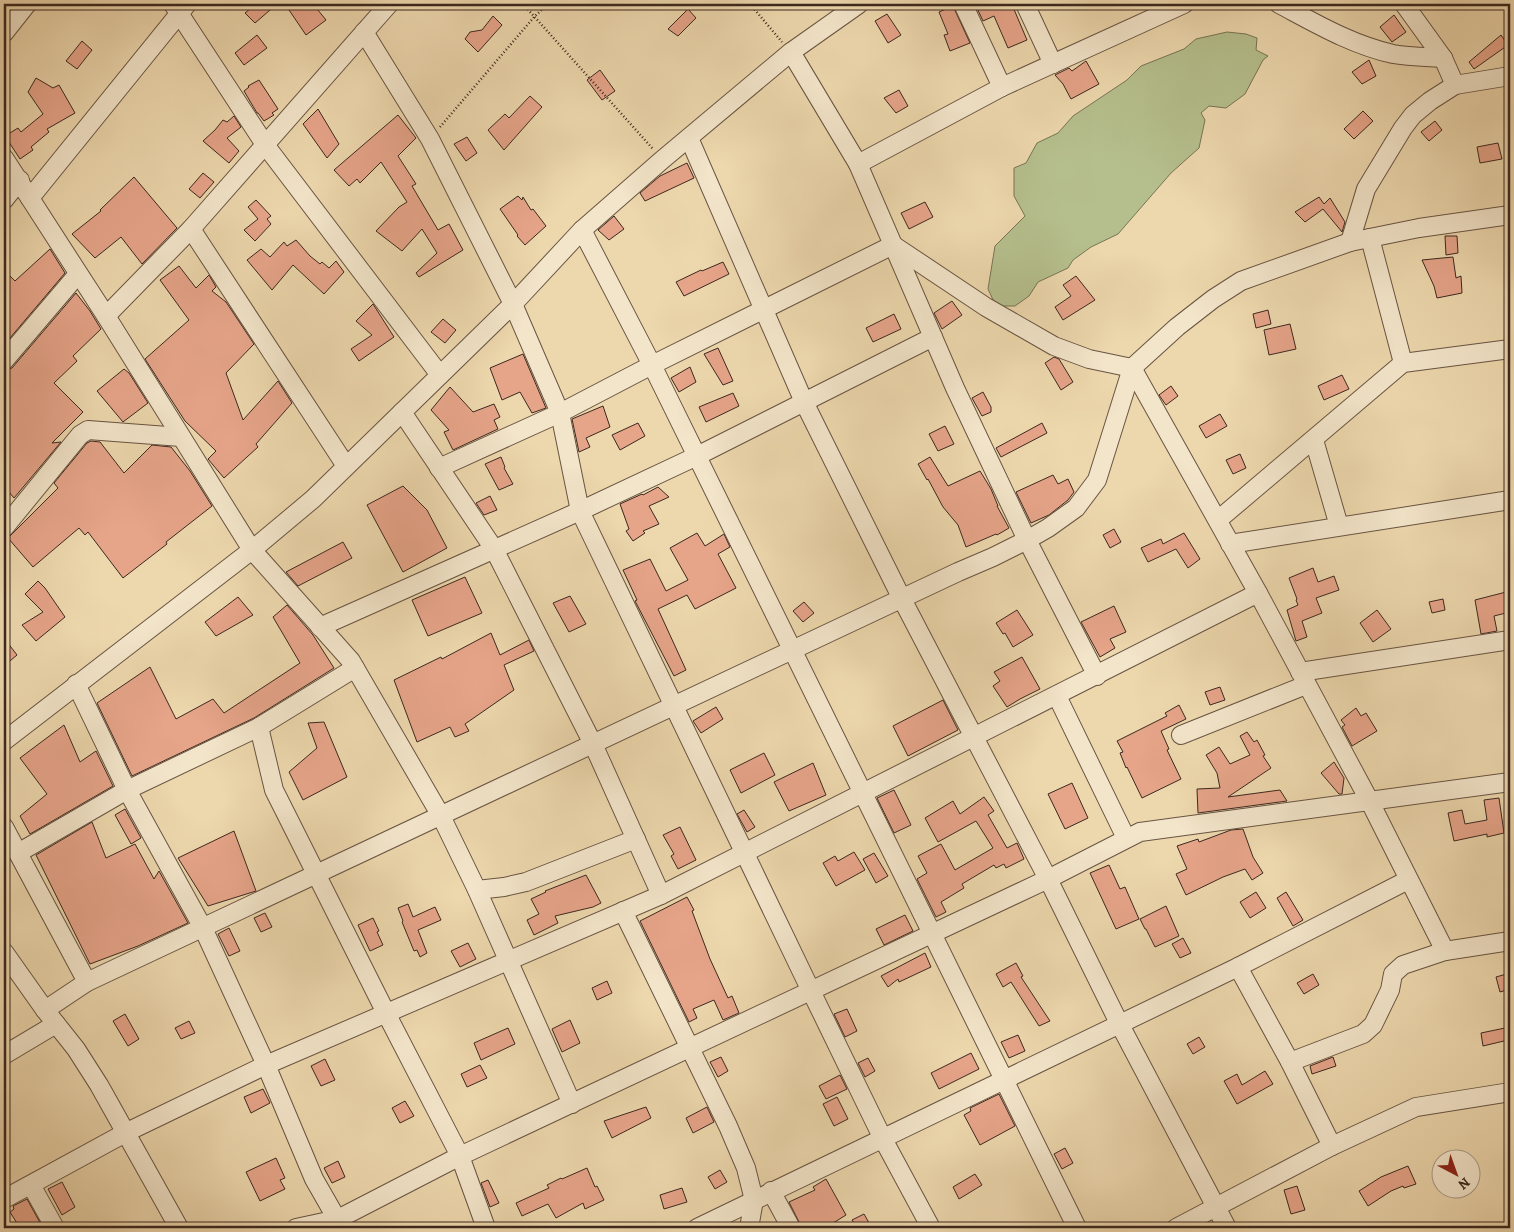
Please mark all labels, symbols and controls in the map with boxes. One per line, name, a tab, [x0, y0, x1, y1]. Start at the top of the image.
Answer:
north arrow	[1432, 1150, 1482, 1200]
text: N	[1454, 1173, 1474, 1194]

